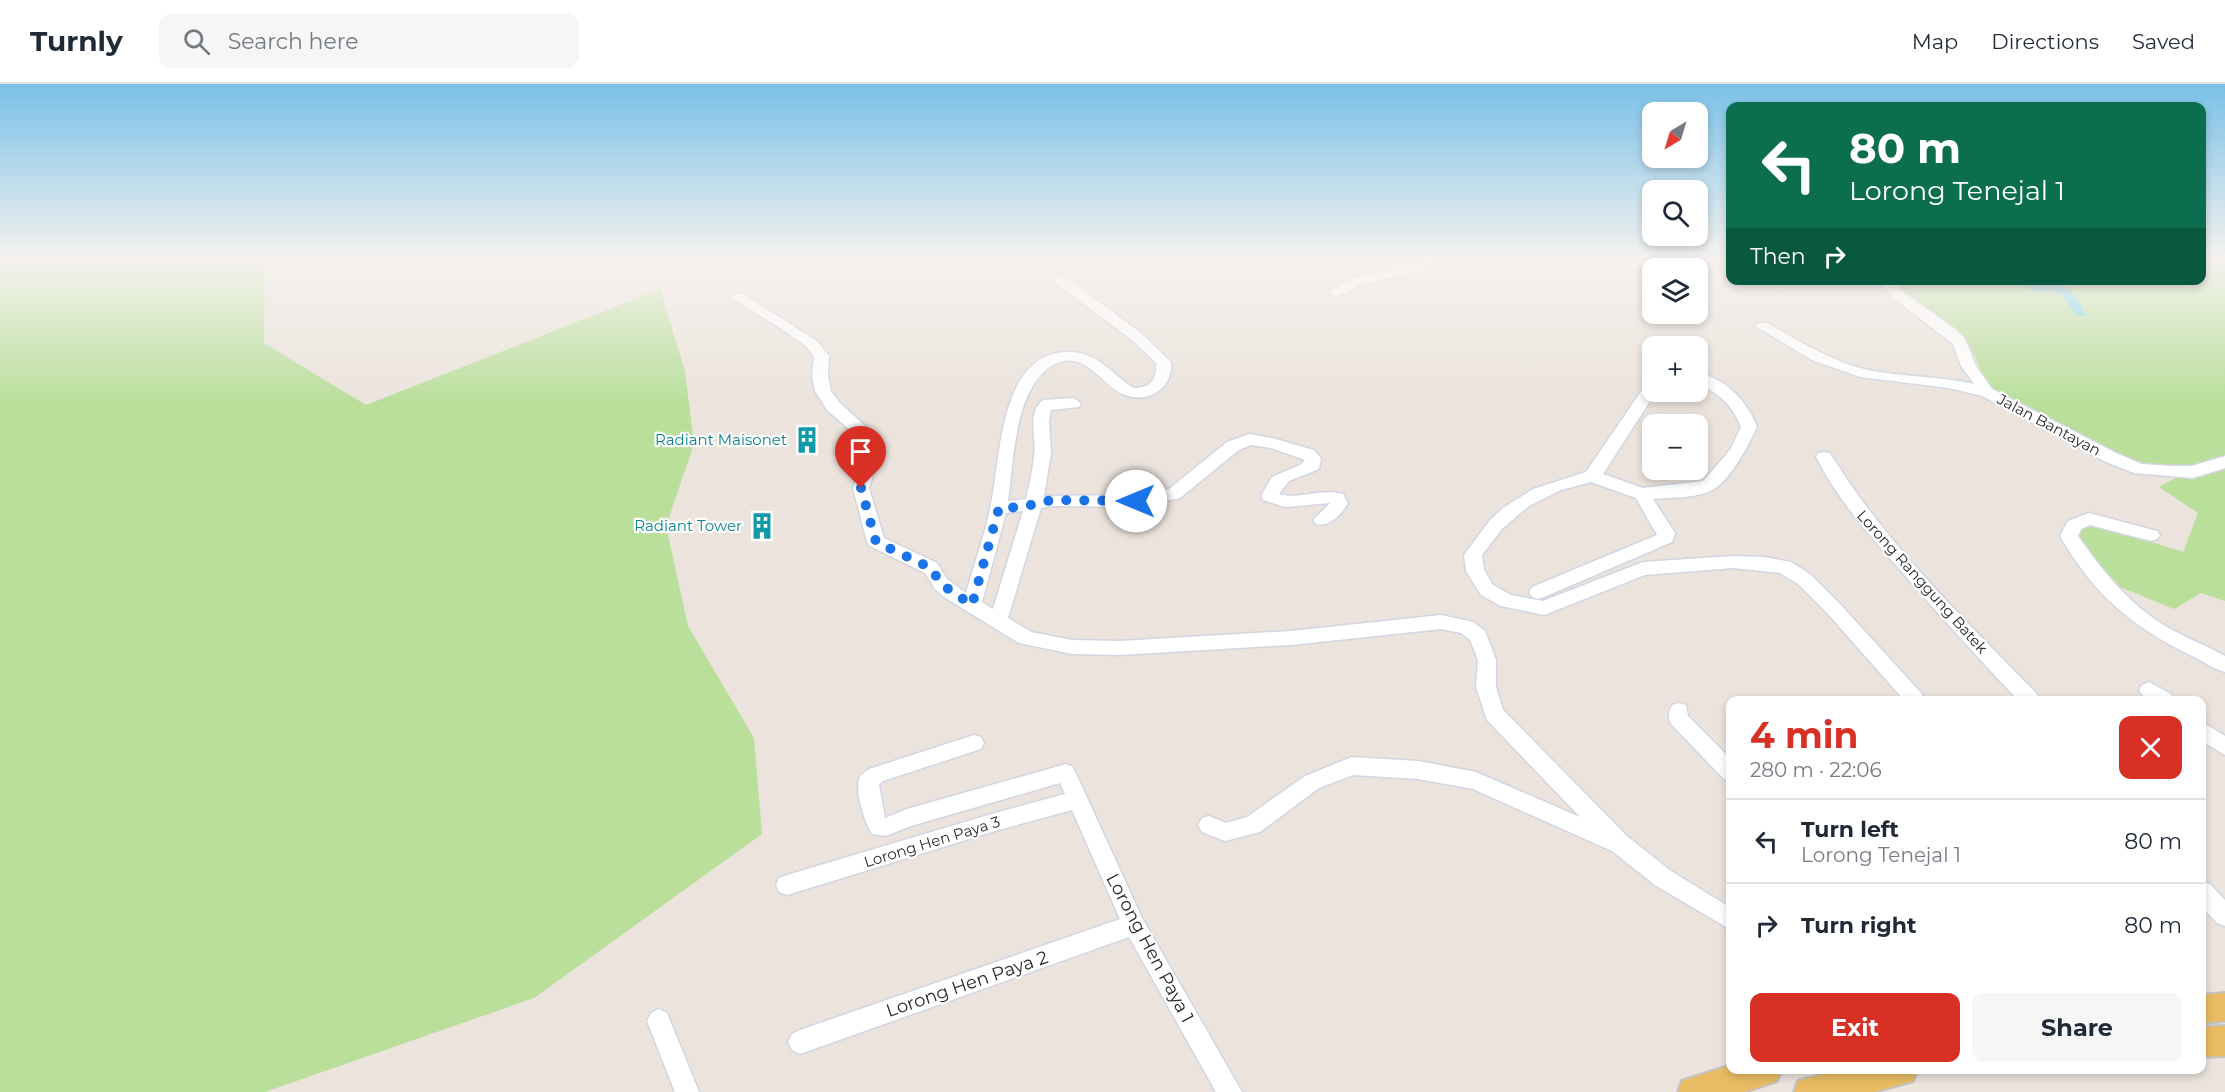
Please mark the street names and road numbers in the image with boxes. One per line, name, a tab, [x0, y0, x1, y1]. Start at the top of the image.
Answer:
street label: Jalan Bantayan	[1993, 389, 2104, 460]
street label: Lorong Ranggung Batek	[1853, 506, 1992, 657]
street label: Lorong Hen Paya 3	[862, 812, 1002, 871]
street label: Lorong Hen Paya 1	[1101, 870, 1199, 1026]
street label: Lorong Hen Paya 2	[883, 946, 1051, 1022]

